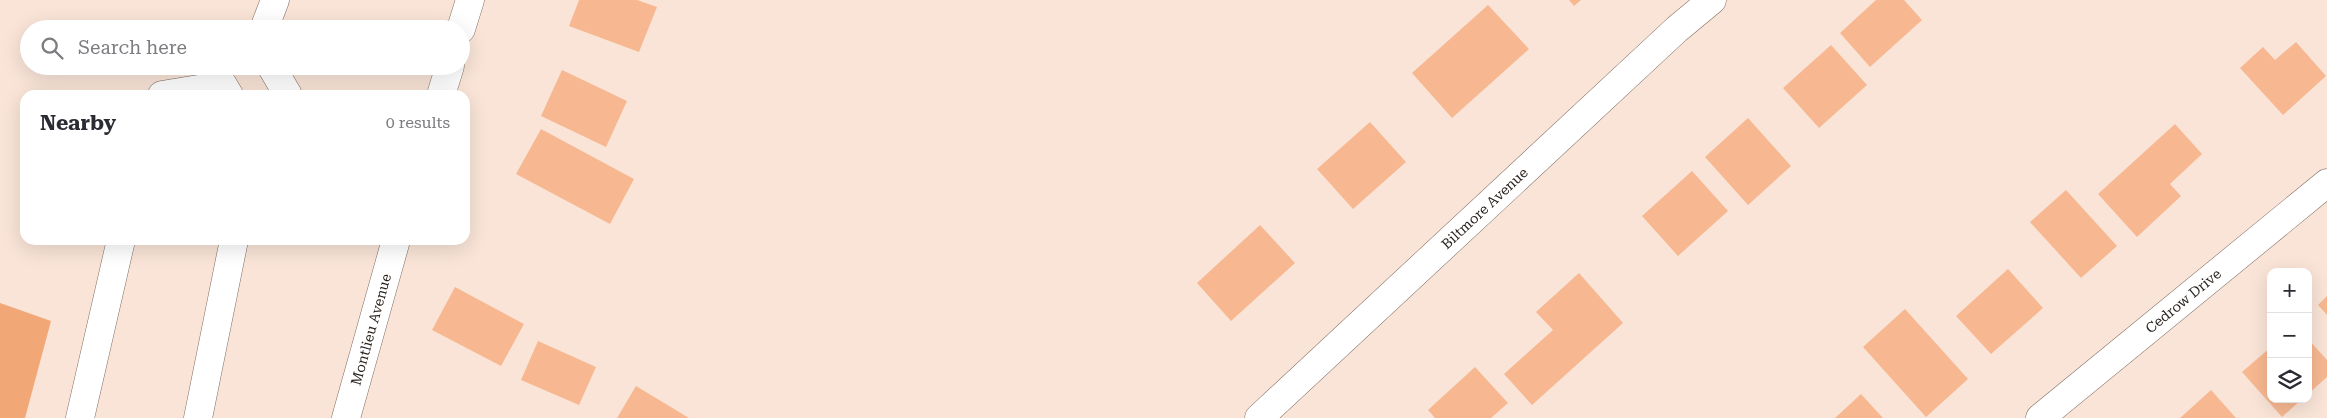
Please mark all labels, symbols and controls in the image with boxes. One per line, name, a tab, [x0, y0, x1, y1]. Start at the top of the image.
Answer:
search box	[20, 20, 470, 75]
icon: search	[38, 34, 66, 62]
text: Search here	[78, 36, 187, 59]
text: Nearby	[40, 111, 116, 135]
text: 0 results	[386, 113, 450, 132]
street label: Biltmore Avenue	[1438, 164, 1531, 252]
street label: Cedrow Drive	[2142, 265, 2224, 336]
map controls	[2267, 268, 2312, 403]
button: +	[2267, 268, 2312, 313]
street label: Montlieu Avenue	[348, 272, 394, 387]
button: −	[2267, 313, 2312, 358]
button: layers	[2267, 358, 2312, 403]

